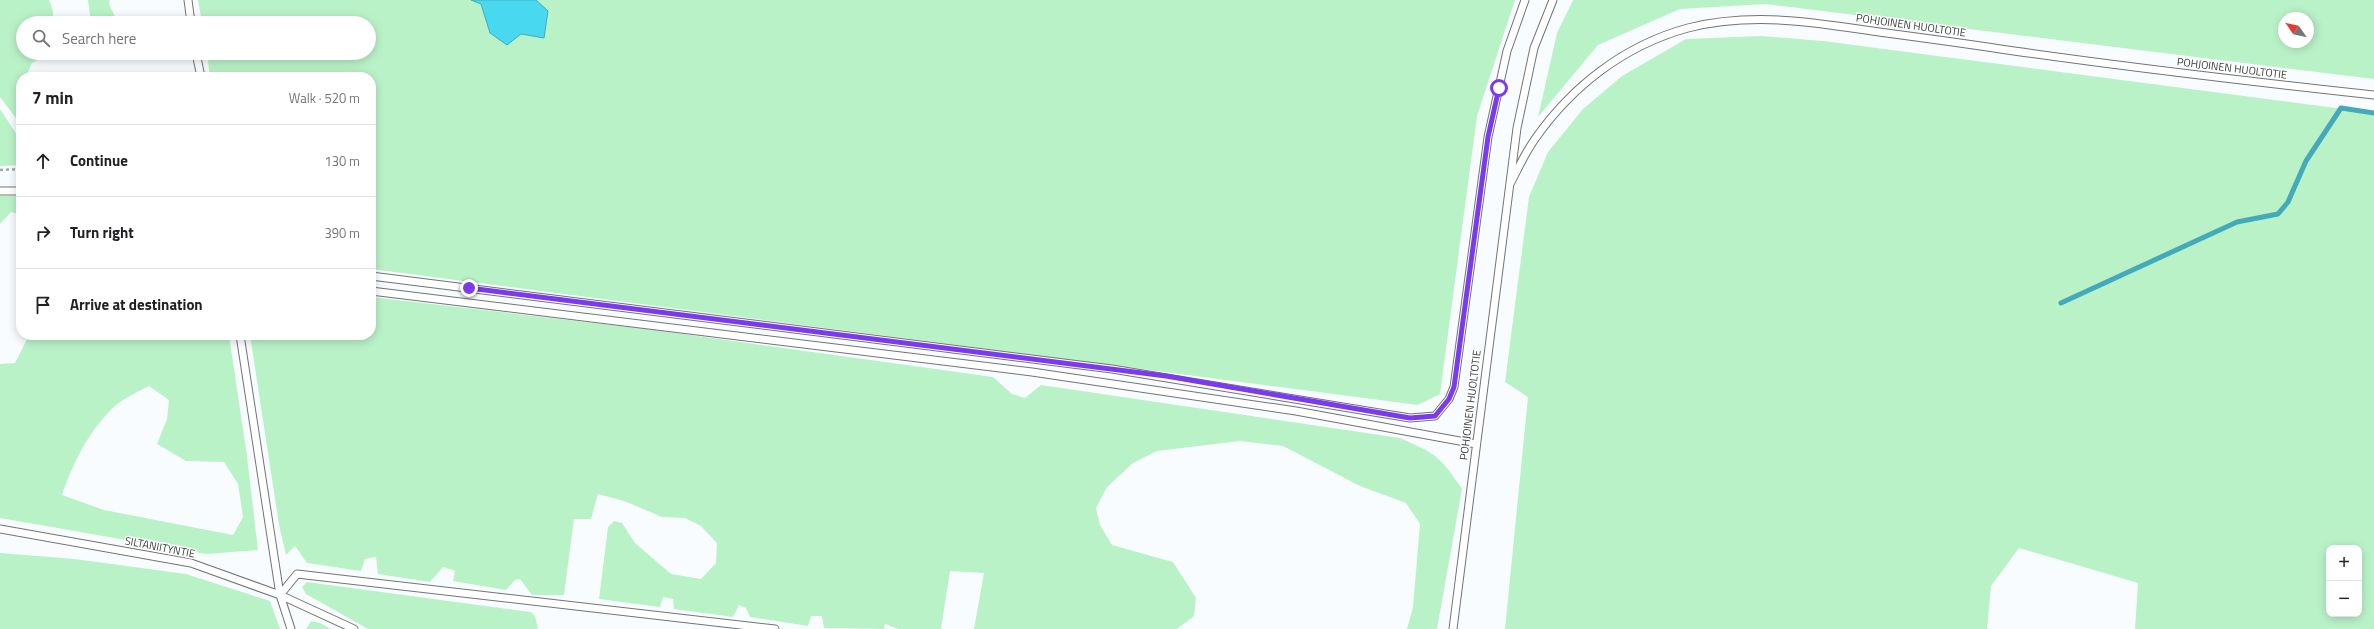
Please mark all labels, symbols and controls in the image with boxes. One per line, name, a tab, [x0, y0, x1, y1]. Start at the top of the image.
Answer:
street label: POHJOINEN HUOLTOTIE	[1855, 9, 1967, 41]
north arrow	[2278, 12, 2314, 48]
search box	[16, 16, 376, 60]
icon: search	[30, 27, 52, 49]
text: Search here	[62, 27, 136, 50]
street label: POHJOINEN HUOLTOTIE	[2176, 53, 2288, 83]
route start	[1490, 79, 1508, 97]
text: 7 min	[32, 85, 73, 111]
text: Walk · 520 m	[289, 88, 360, 108]
text: Continue	[70, 149, 128, 172]
icon: ahead	[32, 150, 54, 172]
text: 130 m	[324, 151, 360, 171]
text: Turn right	[70, 221, 134, 244]
icon: right	[32, 222, 54, 244]
text: 390 m	[324, 223, 360, 243]
route end	[460, 279, 478, 297]
text: Arrive at destination	[70, 293, 203, 316]
icon: arrive	[32, 294, 54, 316]
street label: POHJOINEN HUOLTOTIE	[1455, 349, 1485, 461]
street label: SILTANIITYNTIE	[123, 532, 197, 562]
map controls	[2326, 545, 2362, 617]
button: +	[2326, 545, 2362, 581]
button: −	[2326, 581, 2362, 617]

